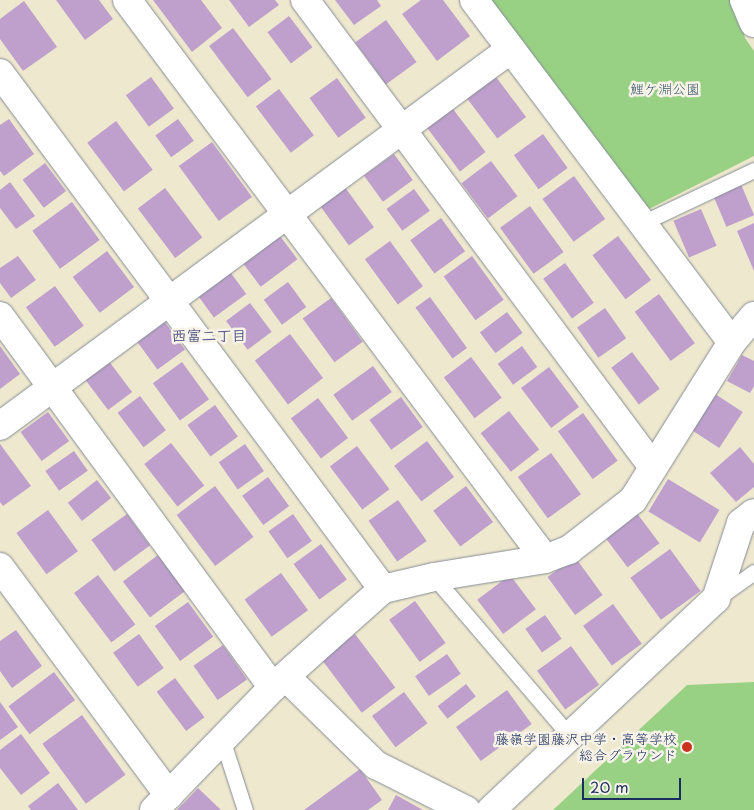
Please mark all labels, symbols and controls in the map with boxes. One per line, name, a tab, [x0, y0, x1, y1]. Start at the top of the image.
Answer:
park label: 鯉ケ淵公園	[630, 81, 700, 97]
district label: 西富二丁目	[172, 326, 246, 344]
place label: 藤嶺学園藤沢中学・高等学校 総合グラウンド	[495, 731, 677, 764]
marker: 藤嶺学園藤沢中学・高等学校 総合グラウンド	[681, 741, 693, 753]
scale bar	[584, 768, 683, 800]
text: 20 m	[590, 775, 629, 798]

